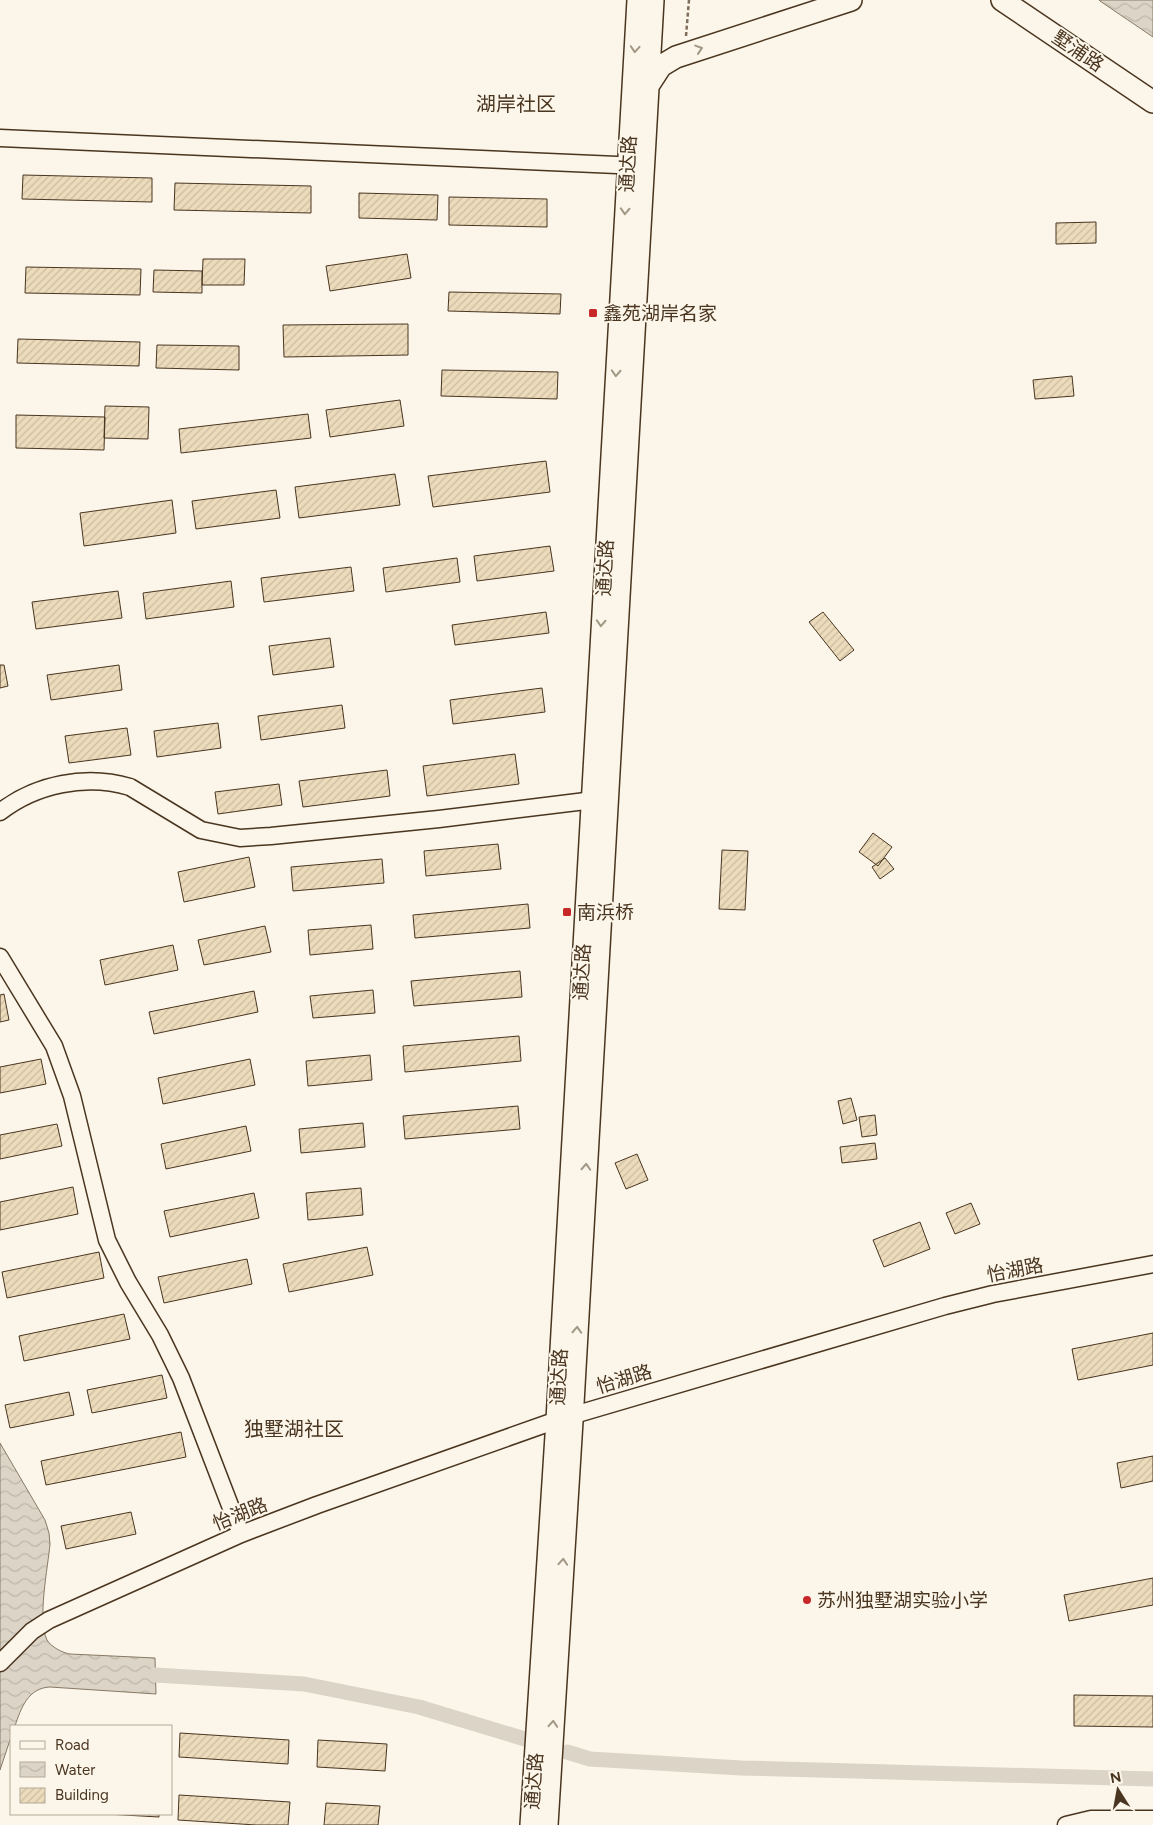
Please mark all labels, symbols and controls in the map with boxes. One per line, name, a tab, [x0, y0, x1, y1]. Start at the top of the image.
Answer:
street label: 墅浦路	[1048, 26, 1108, 76]
one-way arrow	[629, 45, 640, 53]
one-way arrow	[695, 45, 703, 55]
district label: 湖岸社区	[476, 92, 556, 116]
street label: 通达路	[615, 135, 641, 193]
one-way arrow	[619, 207, 630, 215]
place label: 鑫苑湖岸名家	[603, 302, 717, 325]
marker: 鑫苑湖岸名家	[587, 307, 599, 319]
one-way arrow	[610, 369, 621, 377]
street label: 通达路	[592, 539, 618, 597]
one-way arrow	[596, 619, 607, 627]
place label: 南浜桥	[577, 901, 634, 924]
marker: 南浜桥	[561, 906, 573, 918]
street label: 通达路	[569, 943, 595, 1001]
one-way arrow	[581, 1163, 592, 1171]
street label: 怡湖路	[985, 1253, 1045, 1287]
one-way arrow	[572, 1325, 583, 1333]
street label: 通达路	[546, 1348, 572, 1406]
street label: 怡湖路	[593, 1360, 655, 1398]
district label: 独墅湖社区	[244, 1417, 344, 1441]
street label: 怡湖路	[209, 1493, 271, 1535]
one-way arrow	[558, 1557, 569, 1565]
place label: 苏州独墅湖实验小学	[817, 1589, 988, 1612]
marker: 苏州独墅湖实验小学	[801, 1594, 813, 1606]
one-way arrow	[548, 1720, 559, 1728]
legend	[10, 1725, 172, 1815]
text: Road	[55, 1736, 90, 1754]
street label: 通达路	[521, 1752, 547, 1810]
text: Water	[55, 1761, 95, 1779]
north arrow	[1093, 1765, 1143, 1815]
text: N	[1109, 1768, 1123, 1787]
text: Building	[55, 1786, 109, 1804]

